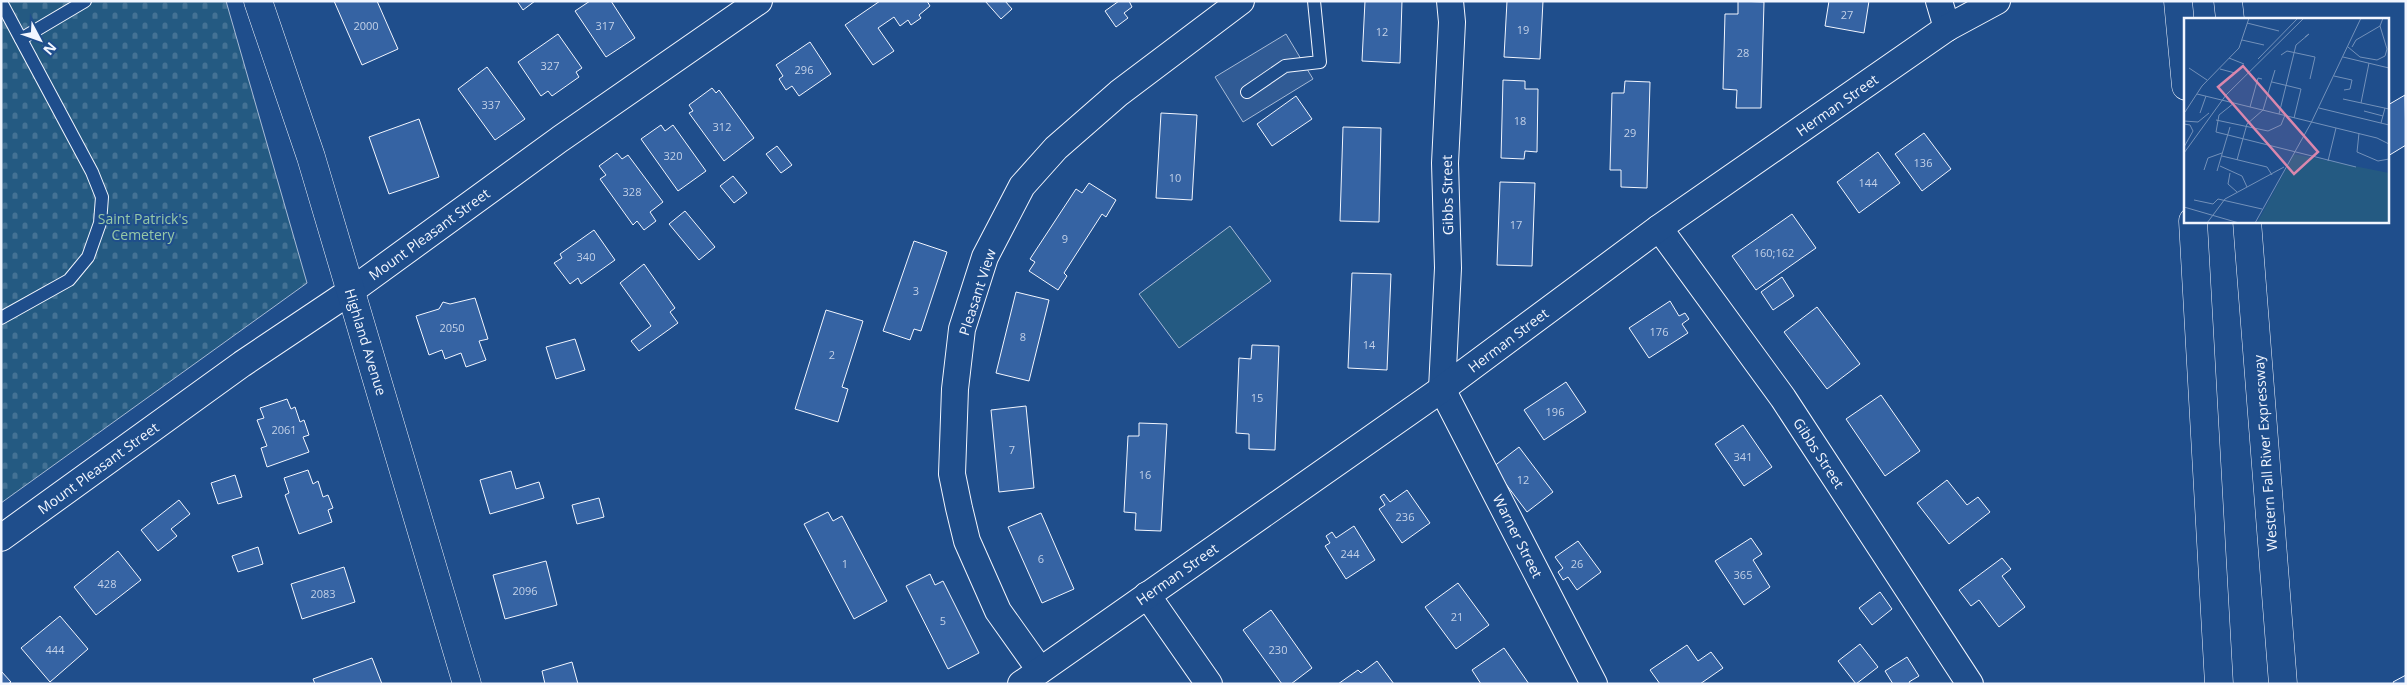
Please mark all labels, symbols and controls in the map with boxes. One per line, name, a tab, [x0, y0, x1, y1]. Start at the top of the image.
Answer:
house number: 27	[1841, 7, 1853, 22]
north arrow	[15, 15, 65, 65]
house number: 2000	[353, 18, 379, 33]
house number: 317	[596, 18, 614, 33]
inset map	[2184, 18, 2390, 222]
house number: 19	[1517, 22, 1529, 37]
house number: 12	[1376, 24, 1388, 39]
text: N	[39, 38, 61, 59]
house number: 28	[1737, 45, 1749, 60]
house number: 327	[541, 58, 559, 73]
house number: 296	[795, 62, 813, 77]
street label: Herman Street	[1792, 70, 1882, 140]
house number: 337	[482, 97, 500, 112]
house number: 18	[1514, 113, 1526, 128]
house number: 312	[713, 119, 731, 134]
house number: 29	[1624, 125, 1636, 140]
house number: 320	[664, 148, 682, 163]
street label: Gibbs Street	[1437, 155, 1457, 235]
house number: 136	[1914, 155, 1932, 170]
house number: 10	[1169, 170, 1181, 185]
house number: 144	[1859, 175, 1878, 190]
street label: Mount Pleasant Street	[365, 184, 493, 284]
house number: 328	[623, 184, 641, 199]
park label: Saint Patrick's Cemetery	[98, 209, 189, 244]
house number: 17	[1510, 217, 1522, 232]
house number: 9	[1062, 231, 1068, 246]
house number: 160;162	[1754, 245, 1794, 260]
street label: Pleasant View	[954, 246, 1000, 338]
house number: 340	[577, 249, 595, 264]
house number: 3	[913, 283, 919, 298]
street label: Highland Avenue	[341, 286, 391, 398]
street label: Herman Street	[1464, 304, 1552, 376]
house number: 2050	[439, 320, 465, 335]
house number: 176	[1650, 324, 1668, 339]
house number: 8	[1020, 329, 1026, 344]
house number: 14	[1363, 337, 1376, 352]
house number: 2	[829, 347, 835, 362]
street label: Western Fall River Expressway	[2249, 353, 2281, 552]
house number: 15	[1251, 390, 1263, 405]
house number: 196	[1546, 404, 1564, 419]
street label: Gibbs Street	[1789, 414, 1849, 492]
street label: Mount Pleasant Street	[34, 418, 162, 518]
house number: 2061	[271, 422, 297, 437]
house number: 7	[1009, 442, 1015, 457]
house number: 341	[1734, 449, 1752, 464]
house number: 16	[1139, 467, 1151, 482]
house number: 12	[1517, 472, 1529, 487]
street label: Warner Street	[1489, 491, 1547, 581]
house number: 236	[1396, 509, 1414, 524]
street label: Herman Street	[1132, 539, 1222, 609]
house number: 244	[1341, 546, 1360, 561]
house number: 6	[1038, 551, 1044, 566]
house number: 1	[842, 556, 848, 571]
house number: 26	[1571, 556, 1583, 571]
house number: 365	[1734, 567, 1752, 582]
house number: 428	[98, 576, 116, 591]
house number: 2096	[512, 583, 538, 598]
house number: 2083	[310, 586, 336, 601]
house number: 21	[1451, 609, 1463, 624]
house number: 5	[940, 613, 946, 628]
house number: 444	[46, 642, 65, 657]
house number: 230	[1269, 642, 1287, 657]

